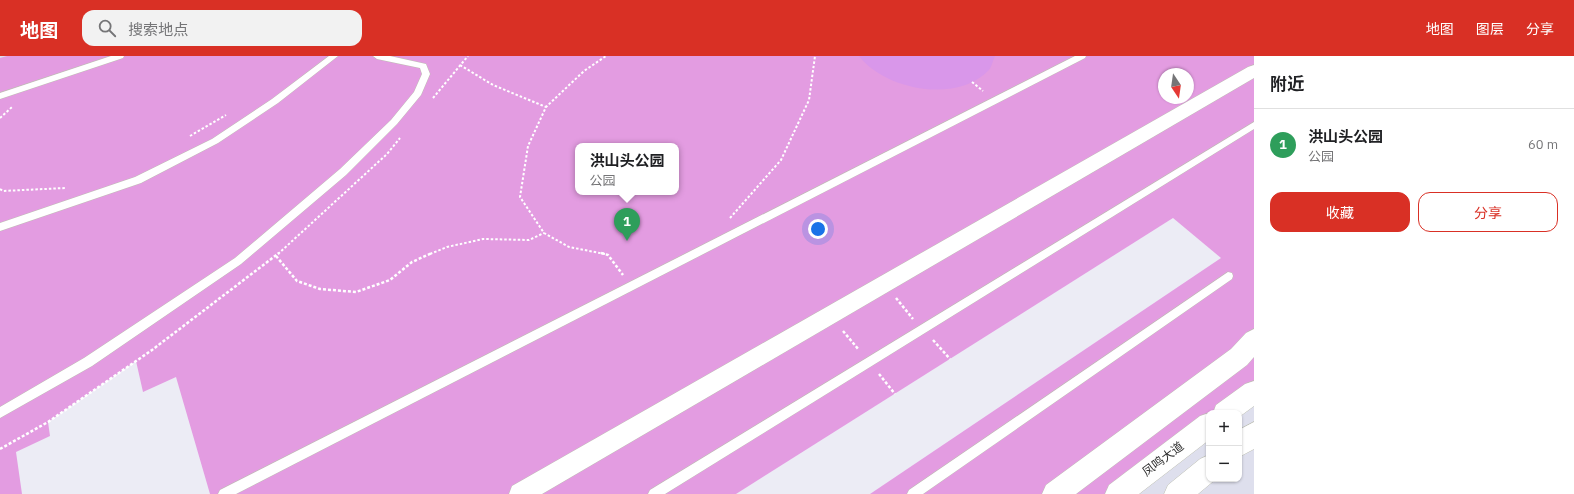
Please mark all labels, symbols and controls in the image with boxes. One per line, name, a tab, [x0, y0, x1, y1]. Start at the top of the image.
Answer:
search box	[82, 10, 362, 46]
icon: search	[96, 17, 118, 39]
text: 地图	[20, 18, 58, 42]
text: 搜索地点	[128, 20, 188, 39]
text: 地图	[1426, 20, 1454, 38]
text: 图层	[1476, 20, 1504, 38]
text: 分享	[1526, 20, 1554, 38]
north arrow	[1158, 68, 1194, 104]
text: 附近	[1270, 73, 1304, 95]
text: 洪山头公园	[1308, 127, 1383, 146]
text: 1	[1279, 136, 1287, 153]
text: 60 m	[1528, 136, 1558, 153]
popup	[575, 143, 679, 195]
text: 公园	[1308, 148, 1334, 165]
text: 洪山头公园	[589, 151, 665, 170]
text: 公园	[589, 172, 616, 189]
button: 收藏	[1270, 192, 1410, 232]
button: 分享	[1418, 192, 1558, 232]
pin: 1	[614, 208, 640, 241]
your location	[808, 219, 828, 239]
map controls	[1206, 410, 1242, 482]
button: +	[1206, 410, 1242, 446]
street label: 凤鸣大道	[1139, 438, 1186, 479]
button: −	[1206, 446, 1242, 482]

